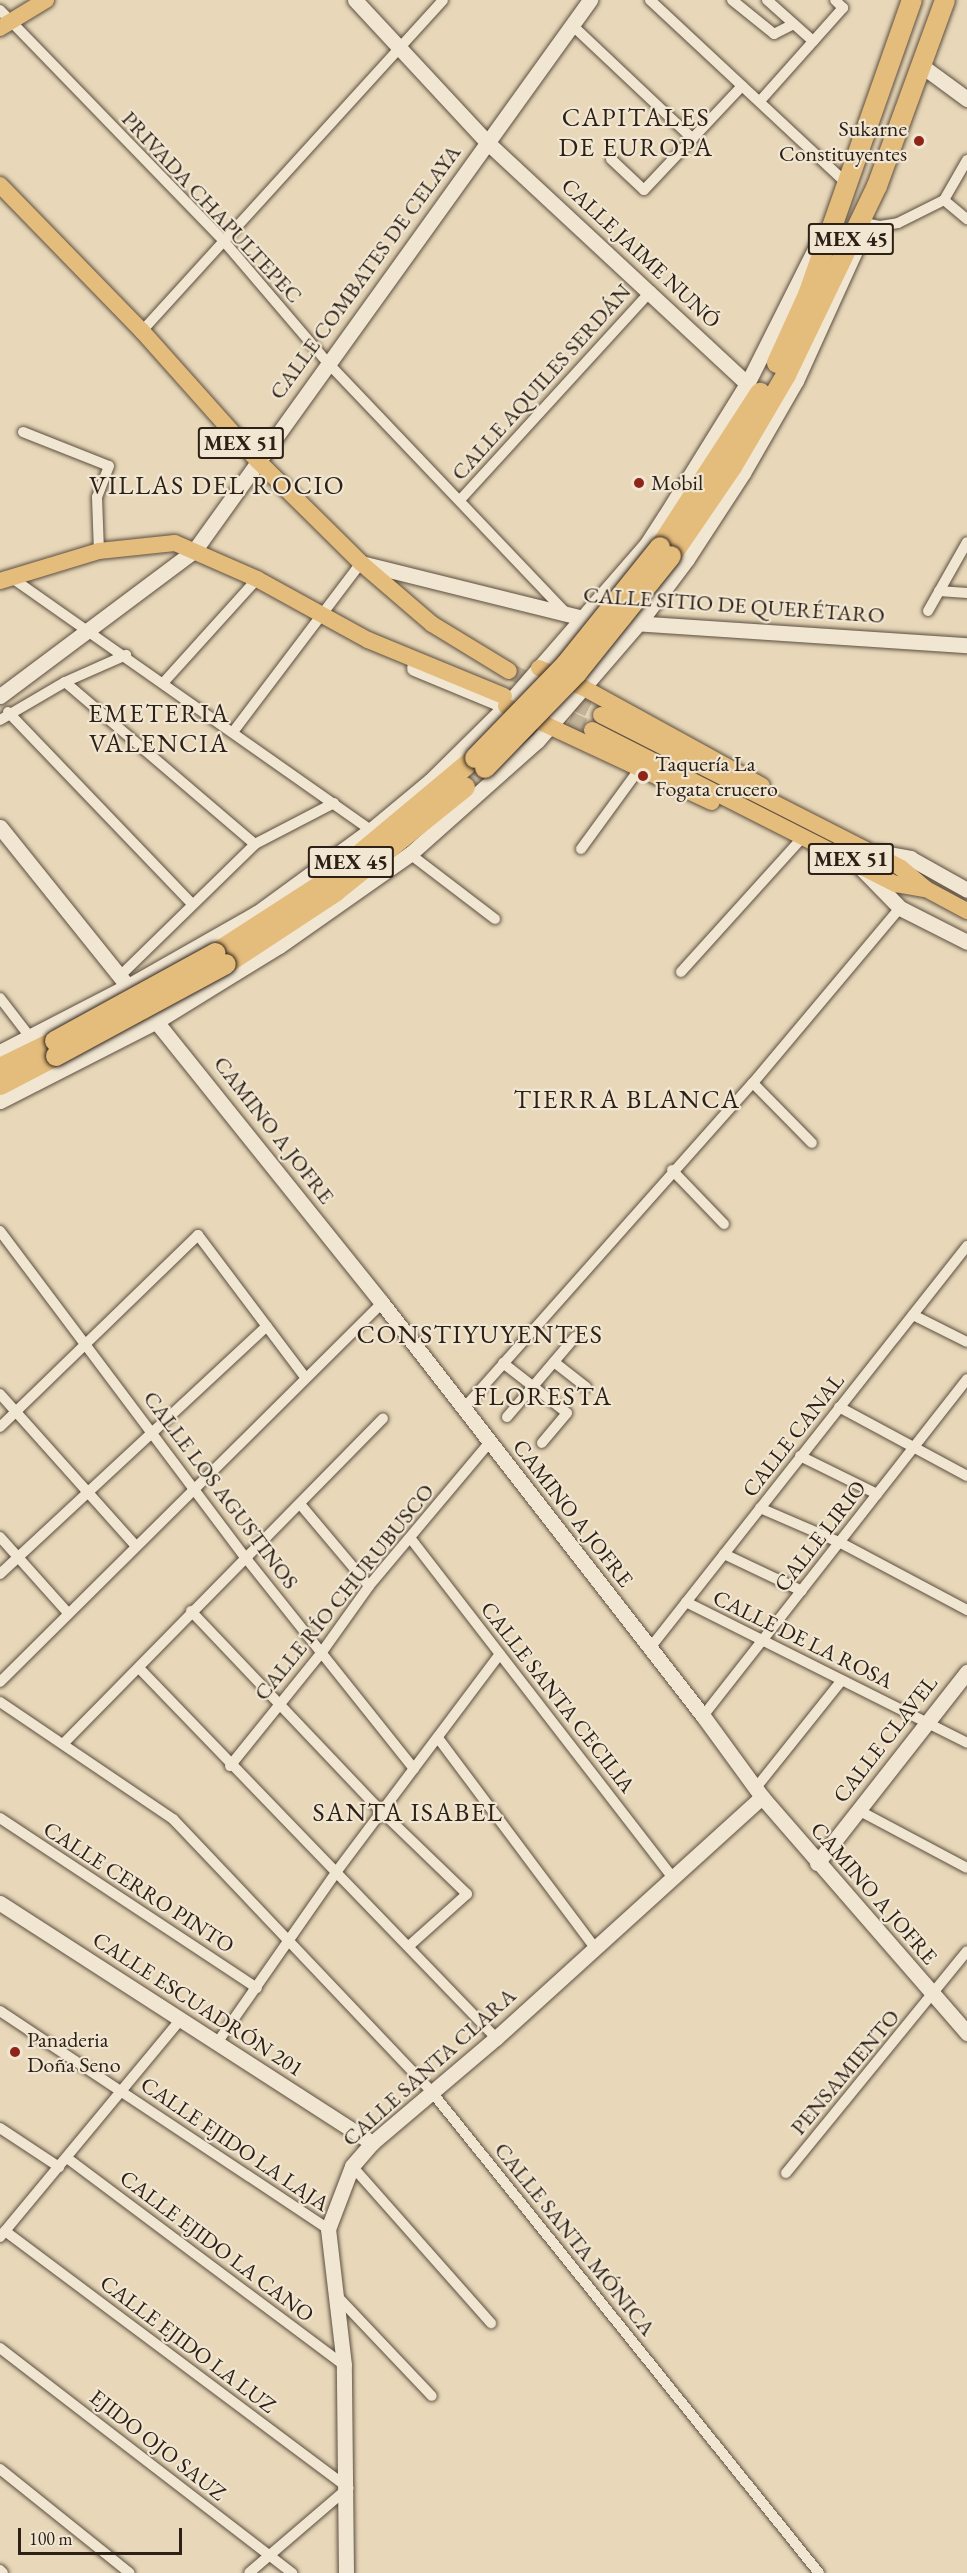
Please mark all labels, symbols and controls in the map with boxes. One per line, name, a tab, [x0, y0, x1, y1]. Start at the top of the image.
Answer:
district label: CAPITALES DE EUROPA	[558, 102, 714, 164]
street label: PRIVADA CHAPULTEPEC	[116, 106, 308, 308]
place label: Sukarne Constituyentes	[779, 115, 907, 166]
marker: Sukarne Constituyentes	[912, 134, 926, 148]
street label: CALLE COMBATES DE CELAYA	[264, 140, 466, 404]
street label: CALLE JAIME NUNÓ	[556, 172, 726, 334]
road number: MEX 45	[808, 221, 894, 257]
street label: CALLE AQUILES SERDÁN	[446, 278, 636, 486]
road number: MEX 51	[198, 425, 284, 461]
district label: VILLAS DEL ROCIO	[89, 470, 345, 502]
place label: Mobil	[651, 470, 703, 496]
marker: Mobil	[632, 476, 646, 490]
street label: CALLE SITIO DE QUERÉTARO	[582, 581, 886, 629]
district label: EMETERIA VALENCIA	[88, 698, 230, 760]
place label: Taquería La Fogata crucero	[655, 750, 778, 802]
marker: Taquería La Fogata crucero	[636, 769, 650, 783]
road number: MEX 51	[808, 841, 894, 877]
road number: MEX 45	[308, 844, 394, 880]
street label: CAMINO A JOFRE	[208, 1051, 340, 1209]
district label: TIERRA BLANCA	[513, 1084, 741, 1116]
district label: CONSTIYUYENTES	[357, 1319, 603, 1351]
street label: CALLE CANAL	[737, 1368, 849, 1502]
district label: FLORESTA	[474, 1381, 612, 1413]
street label: CALLE LOS AGUSTINOS	[138, 1386, 304, 1594]
street label: CAMINO A JOFRE	[507, 1434, 639, 1592]
street label: CALLE LIRIO	[768, 1475, 872, 1597]
street label: CALLE RÍO CHURUBUSCO	[248, 1478, 440, 1706]
street label: CALLE DE LA ROSA	[709, 1584, 897, 1694]
street label: CALLE SANTA CECILIA	[475, 1596, 641, 1798]
street label: CALLE CLAVEL	[827, 1670, 943, 1808]
district label: SANTA ISABEL	[312, 1797, 504, 1829]
street label: CALLE CERRO PINTO	[39, 1815, 239, 1959]
street label: CAMINO A JOFRE	[805, 1816, 943, 1970]
street label: CALLE ESCUADRÓN 201	[88, 1926, 308, 2082]
street label: CALLE SANTA CLARA	[337, 1982, 521, 2152]
street label: PENSAMIENTO	[785, 2004, 905, 2140]
place label: Panaderia Doña Seno	[27, 2026, 121, 2078]
marker: Panaderia Doña Seno	[8, 2045, 22, 2059]
street label: CALLE EJIDO LA LAJA	[136, 2071, 334, 2217]
street label: CALLE SANTA MÓNICA	[489, 2137, 661, 2341]
street label: CALLE EJIDO LA CANO	[115, 2164, 319, 2328]
street label: CALLE EJIDO LA LUZ	[95, 2269, 281, 2419]
street label: EJIDO OJO SAUZ	[85, 2384, 231, 2506]
scale bar	[21, 2516, 184, 2554]
text: 100 m	[29, 2527, 73, 2550]

